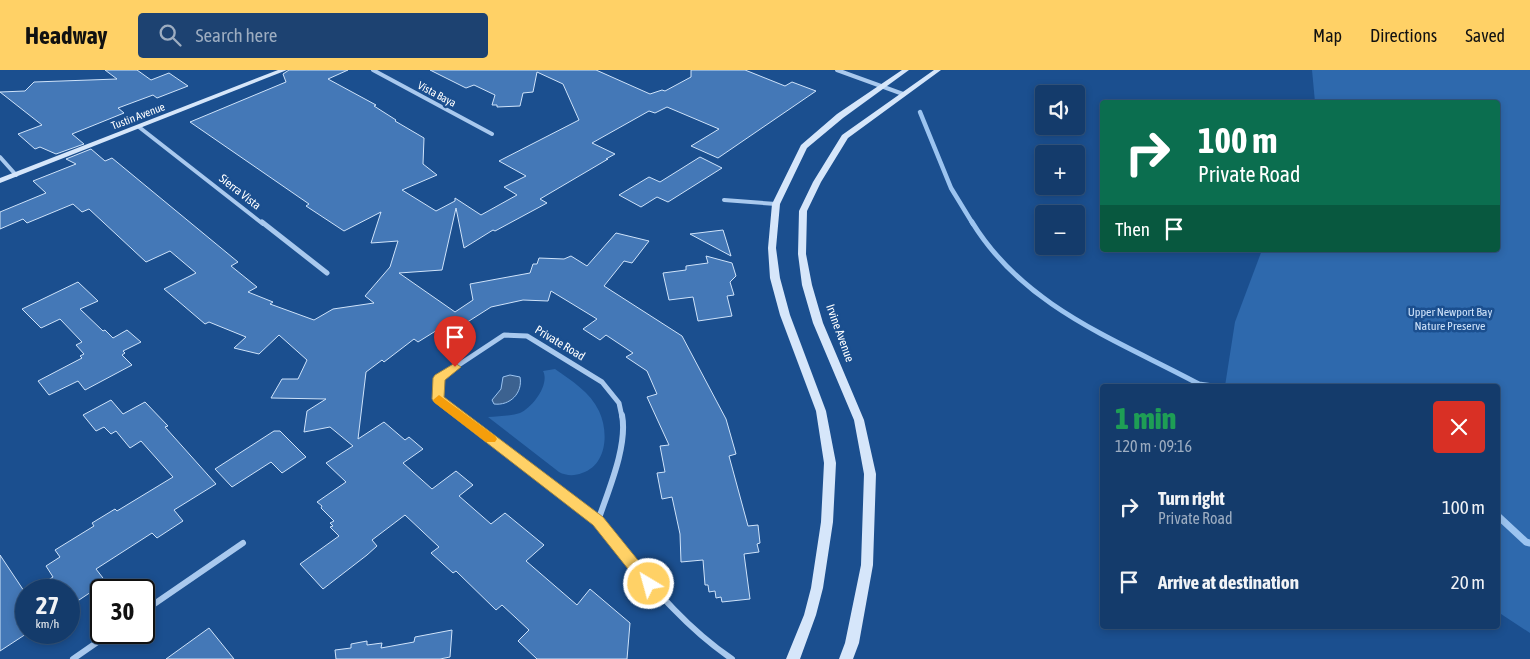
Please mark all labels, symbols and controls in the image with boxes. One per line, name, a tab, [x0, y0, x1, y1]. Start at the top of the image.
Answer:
search box	[138, 13, 488, 58]
icon: search	[156, 21, 184, 49]
text: Headway	[25, 22, 108, 49]
text: Search here	[196, 24, 277, 46]
text: Map	[1313, 25, 1342, 46]
text: Directions	[1370, 25, 1437, 46]
text: Saved	[1465, 25, 1505, 46]
street label: Vista Baya	[416, 79, 458, 109]
map controls	[1035, 85, 1085, 255]
button: sound	[1035, 85, 1085, 135]
street label: Tustin Avenue	[109, 100, 167, 132]
icon: right	[1115, 120, 1180, 185]
text: 100 m	[1198, 120, 1277, 160]
button: +	[1035, 145, 1085, 195]
text: Private Road	[1198, 161, 1301, 187]
street label: Sierra Vista	[216, 171, 264, 213]
button: −	[1035, 205, 1085, 255]
icon: arrive	[1160, 215, 1188, 243]
text: Then	[1115, 218, 1150, 240]
street label: Irvine Avenue	[823, 302, 857, 364]
park label: Upper Newport Bay Nature Preserve	[1408, 305, 1492, 333]
pin	[434, 316, 476, 367]
icon: arrive	[441, 323, 469, 351]
street label: Private Road	[532, 323, 588, 363]
text: 1 min	[1115, 401, 1176, 435]
button: close	[1433, 401, 1485, 453]
text: 120 m · 09:16	[1115, 437, 1192, 455]
text: Turn right	[1158, 487, 1225, 509]
icon: right	[1115, 493, 1143, 521]
text: 100 m	[1442, 496, 1485, 518]
text: Private Road	[1158, 509, 1233, 527]
position arrow	[622, 557, 674, 609]
icon: arrive	[1115, 568, 1143, 596]
text: Arrive at destination	[1158, 571, 1299, 593]
text: 20 m	[1451, 571, 1485, 593]
speed limit sign: 30	[90, 579, 155, 644]
text: 27	[36, 591, 59, 619]
text: km/h	[36, 617, 59, 631]

